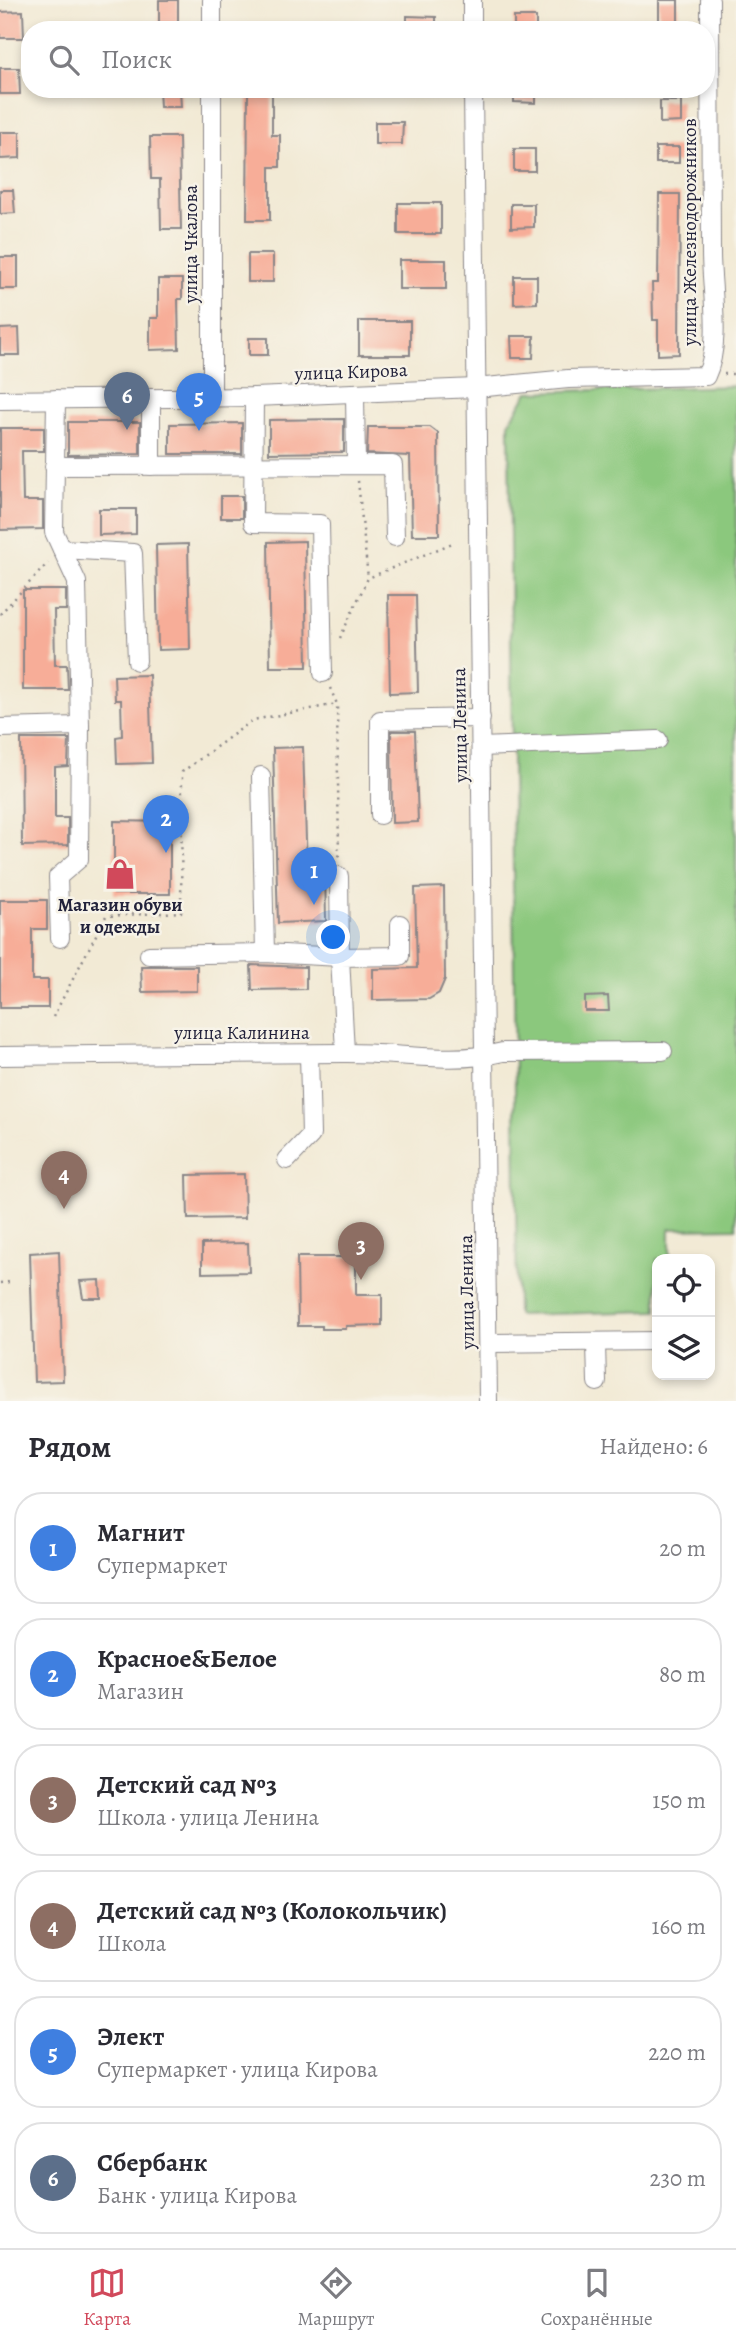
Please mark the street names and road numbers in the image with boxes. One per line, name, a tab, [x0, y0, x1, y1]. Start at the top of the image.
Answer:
street label: улица Железнодорожников	[677, 118, 703, 347]
street label: улица Чкалова	[178, 185, 204, 304]
street label: улица Кирова	[293, 357, 408, 387]
street label: улица Ленина	[446, 667, 474, 784]
street label: улица Калинина	[173, 1020, 310, 1046]
street label: улица Ленина	[453, 1234, 481, 1351]

